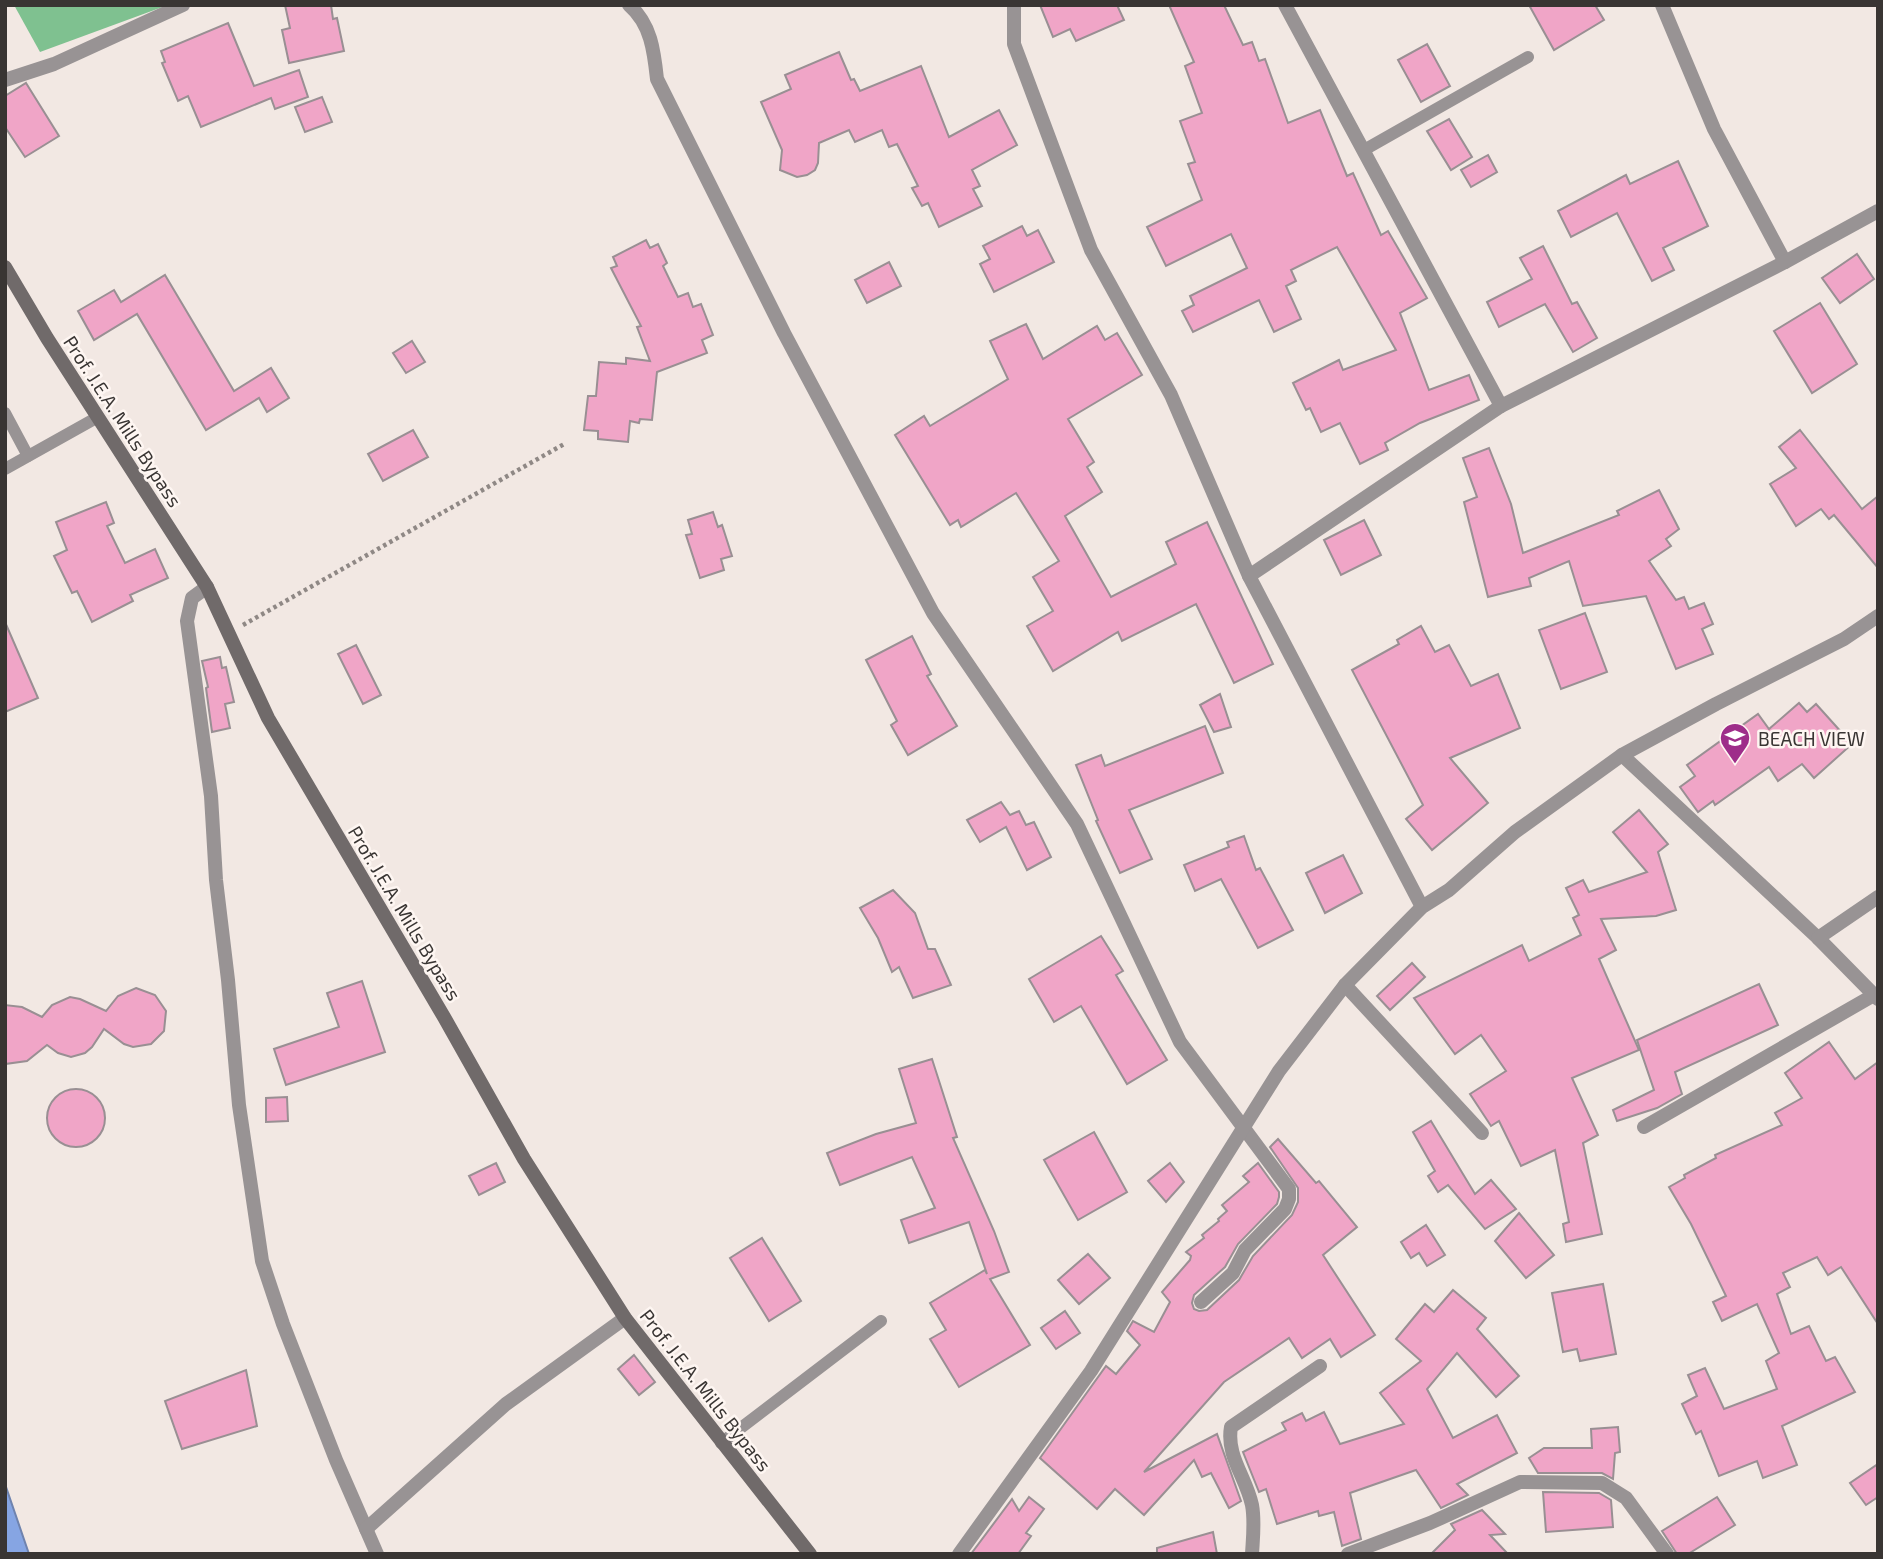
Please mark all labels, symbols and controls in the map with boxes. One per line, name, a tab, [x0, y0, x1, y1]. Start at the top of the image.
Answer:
street label: Prof. J.E.A. Mills Bypass	[59, 331, 187, 511]
school or university icon: BEACH VIEW	[1718, 721, 1752, 765]
place label: BEACH VIEW	[1758, 727, 1865, 750]
street label: Prof. J.E.A. Mills Bypass	[344, 822, 466, 1004]
street label: Prof. J.E.A. Mills Bypass	[636, 1304, 776, 1476]

